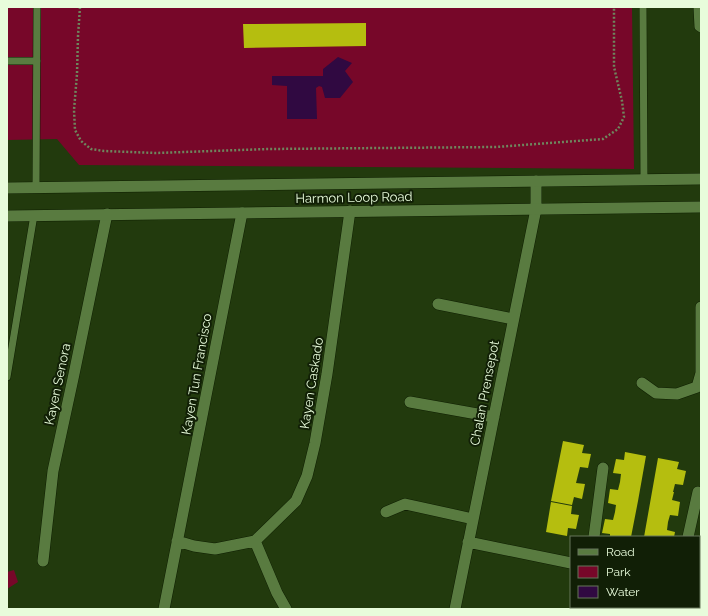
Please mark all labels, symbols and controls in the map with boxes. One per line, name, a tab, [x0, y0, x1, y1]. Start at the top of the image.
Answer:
street label: Harmon Loop Road	[295, 189, 413, 206]
street label: Kayen Tun Francisco	[178, 312, 215, 436]
street label: Kayen Caskado	[297, 336, 326, 430]
street label: Chalan Prensepot	[467, 339, 502, 447]
street label: Kayen Senora	[42, 342, 73, 426]
legend	[570, 536, 700, 608]
text: Road	[606, 545, 635, 559]
text: Park	[606, 565, 631, 579]
text: Water	[606, 585, 640, 599]

